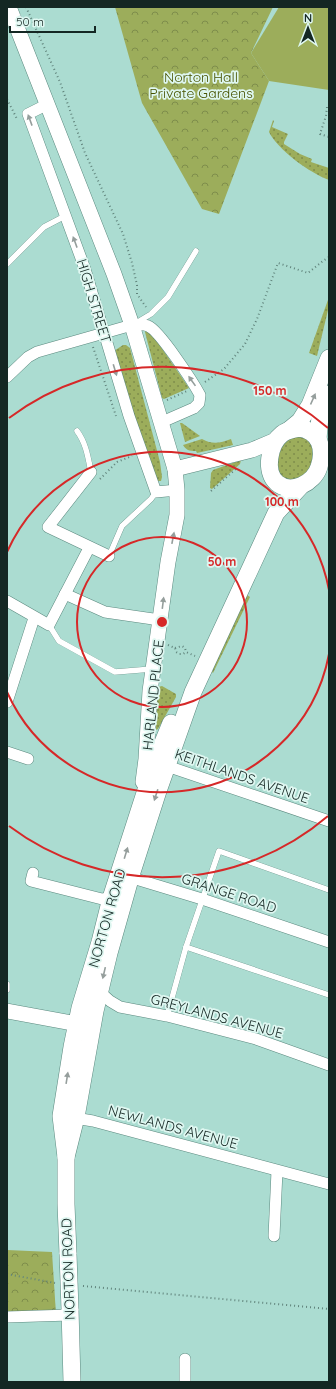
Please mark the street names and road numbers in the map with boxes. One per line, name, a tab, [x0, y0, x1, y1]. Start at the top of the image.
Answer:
street label: HIGH STREET	[73, 257, 115, 345]
street label: HARLAND PLACE	[138, 639, 168, 751]
street label: KEITHLANDS AVENUE	[172, 745, 312, 807]
street label: NORTON ROAD	[84, 866, 130, 970]
street label: GRANGE ROAD	[179, 869, 279, 917]
street label: GREYLANDS AVENUE	[149, 990, 285, 1042]
street label: NEWLANDS AVENUE	[106, 1101, 240, 1153]
street label: NORTON ROAD	[57, 1218, 79, 1320]

